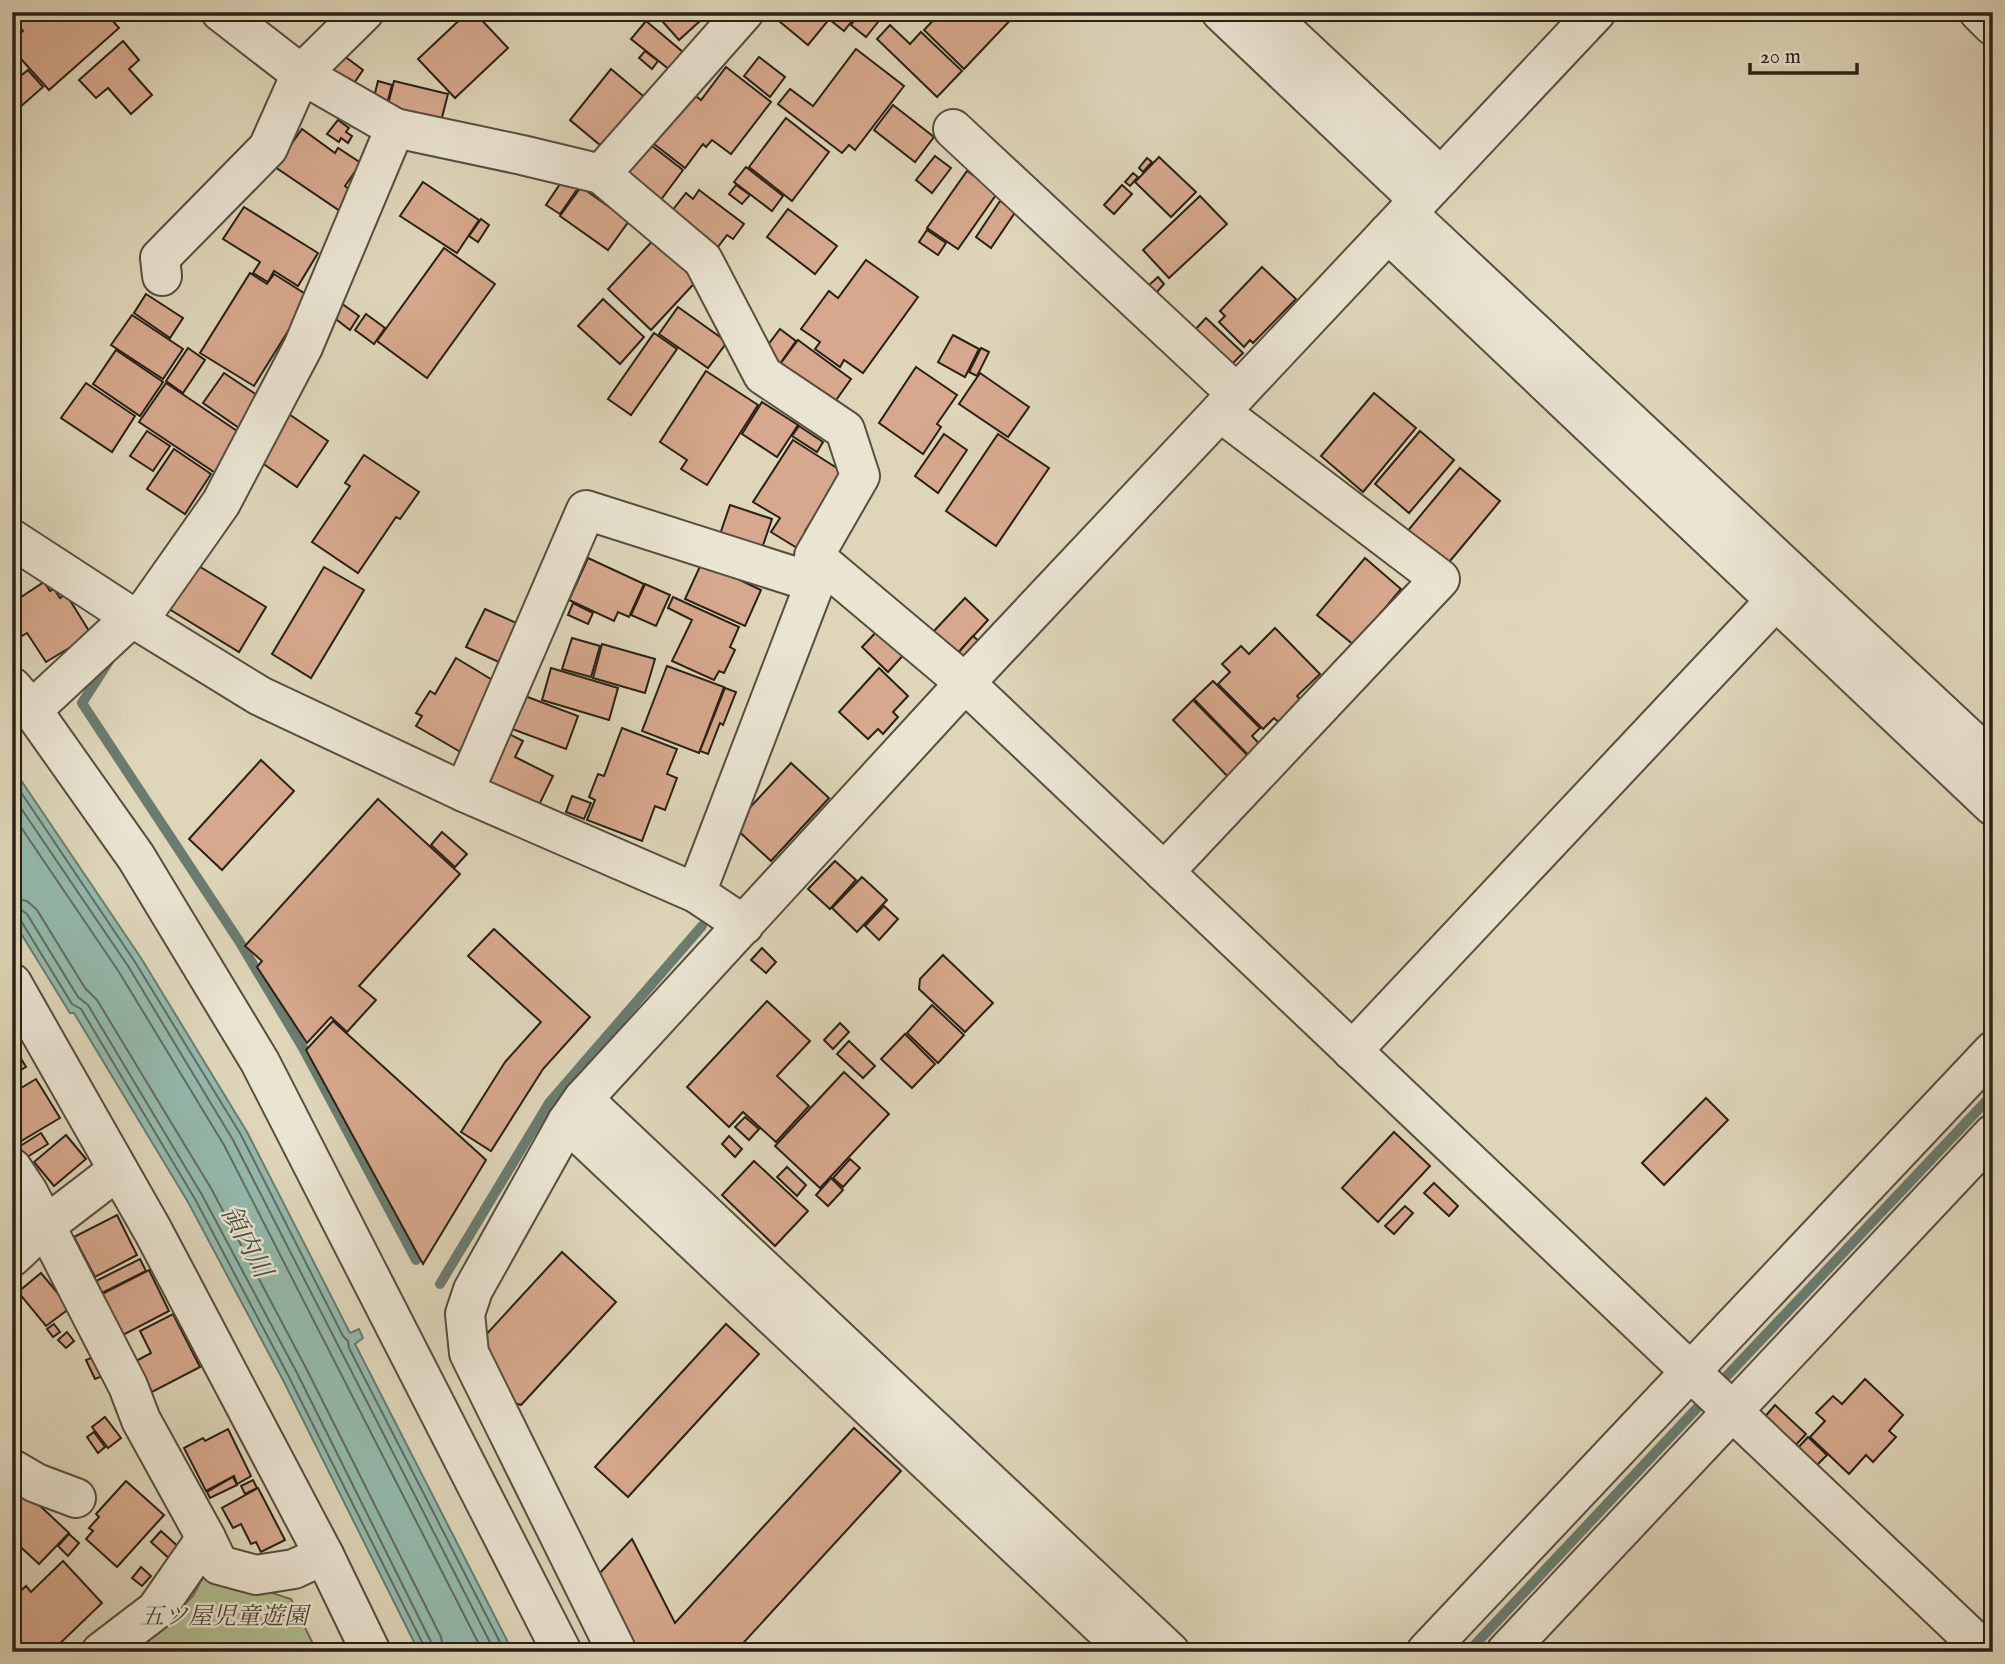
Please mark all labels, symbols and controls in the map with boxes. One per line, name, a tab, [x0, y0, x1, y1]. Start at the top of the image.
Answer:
scale bar	[1750, 32, 1856, 76]
text: 20 m	[1760, 44, 1801, 71]
water label: 領内川	[213, 1200, 280, 1287]
park label: 五ツ屋児童遊園	[140, 1602, 312, 1633]

